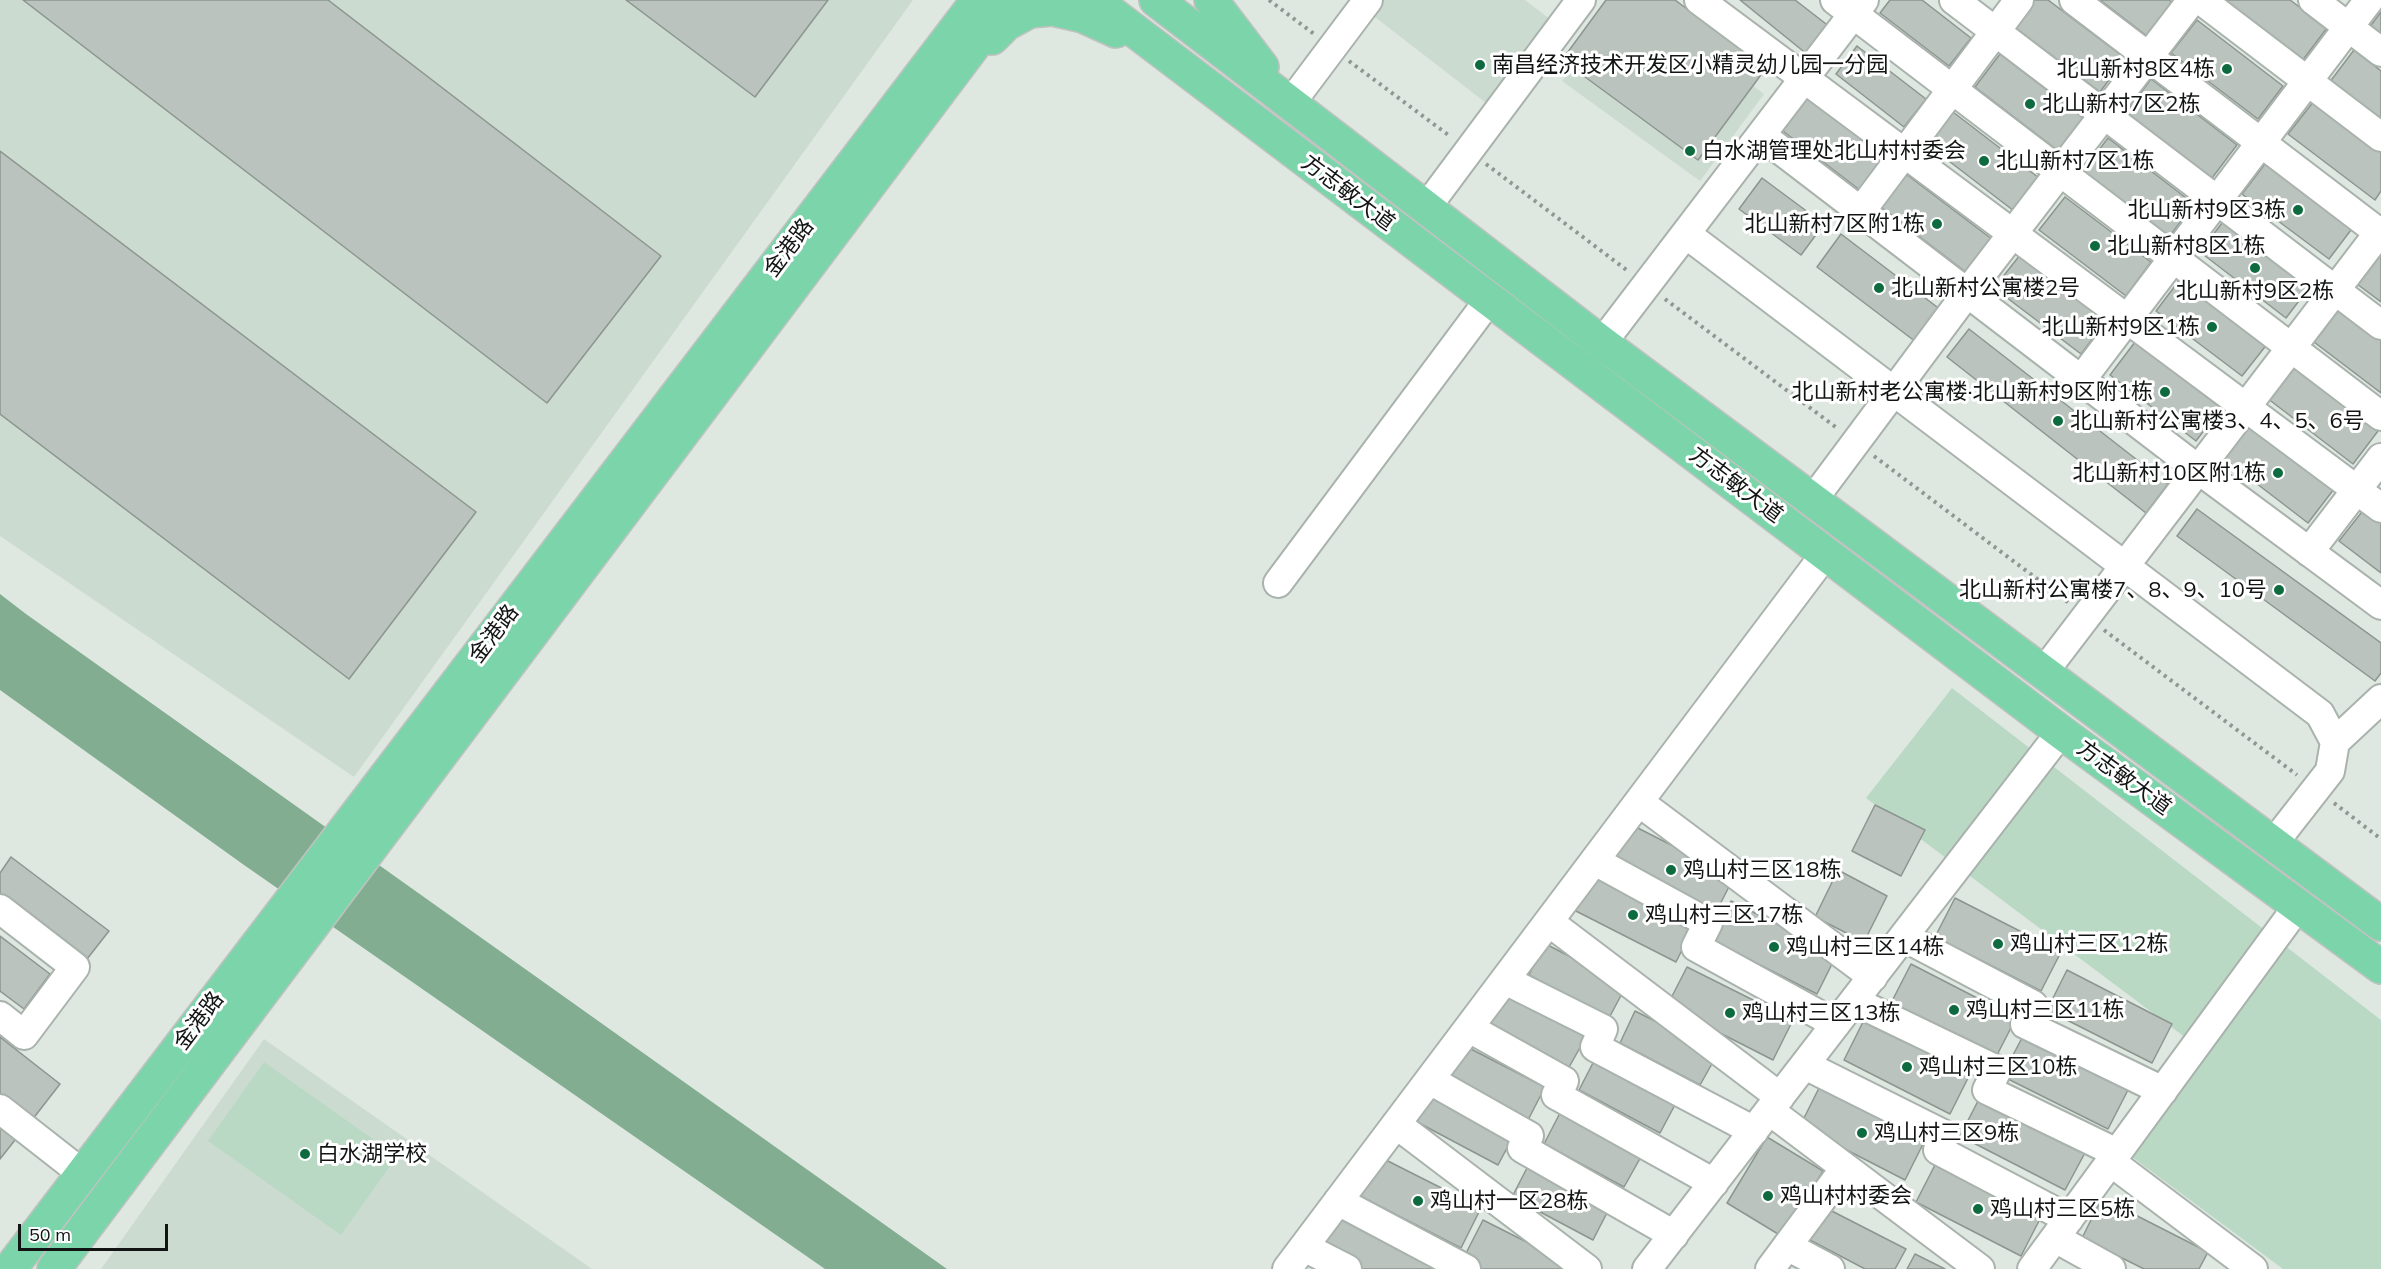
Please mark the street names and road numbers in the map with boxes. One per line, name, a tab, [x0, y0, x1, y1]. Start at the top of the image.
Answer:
street label: 方志敏大道	[1296, 149, 1400, 237]
street label: 金港路	[759, 214, 819, 282]
street label: 方志敏大道	[1684, 441, 1788, 529]
street label: 金港路	[464, 600, 524, 668]
street label: 方志敏大道	[2072, 735, 2176, 821]
street label: 金港路	[169, 987, 229, 1055]

